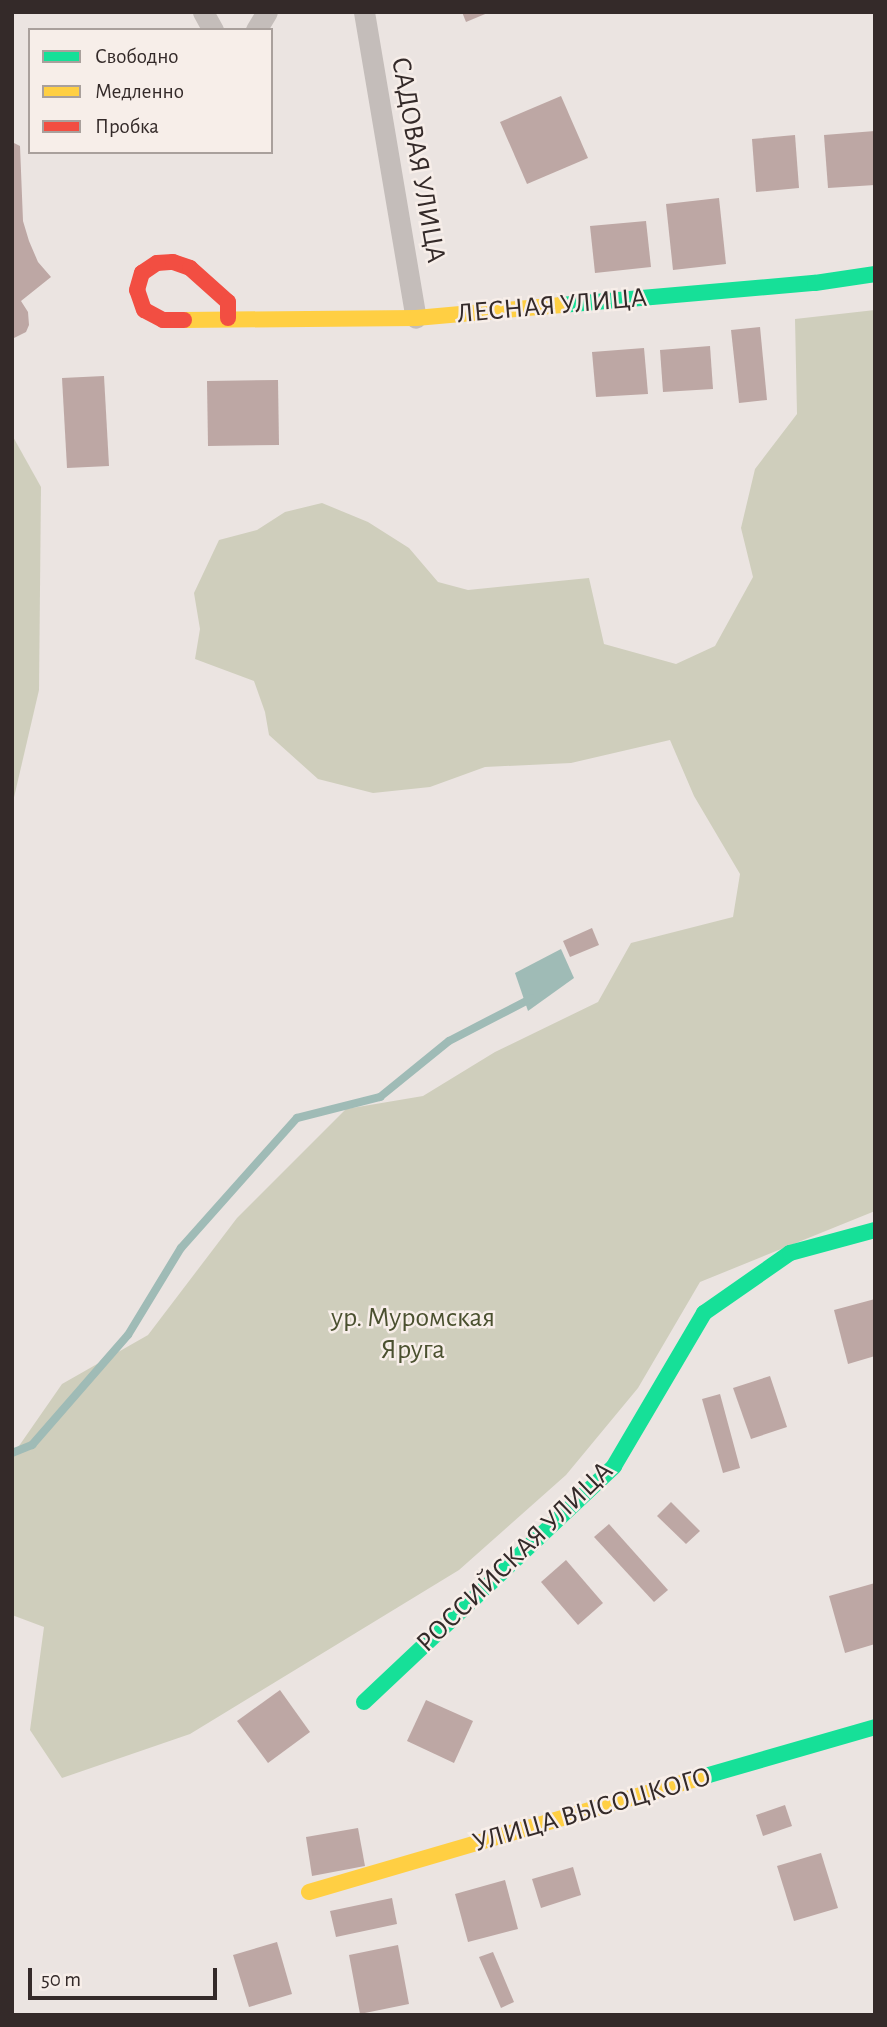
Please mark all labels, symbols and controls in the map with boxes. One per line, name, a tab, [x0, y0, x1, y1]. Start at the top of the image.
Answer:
legend	[28, 28, 273, 154]
text: Свободно	[95, 46, 179, 67]
street label: САДОВАЯ УЛИЦА	[383, 54, 453, 266]
text: Медленно	[95, 81, 184, 102]
text: Пробка	[95, 116, 159, 137]
street label: ЛЕСНАЯ УЛИЦА	[456, 281, 648, 331]
park label: ур. Муромская Яруга	[331, 1301, 495, 1367]
street label: РОССИЙСКАЯ УЛИЦА	[410, 1454, 620, 1660]
street label: УЛИЦА ВЫСОЦКОГО	[469, 1760, 715, 1860]
scale bar	[32, 1954, 220, 1998]
text: 50 m	[41, 1969, 81, 1990]

